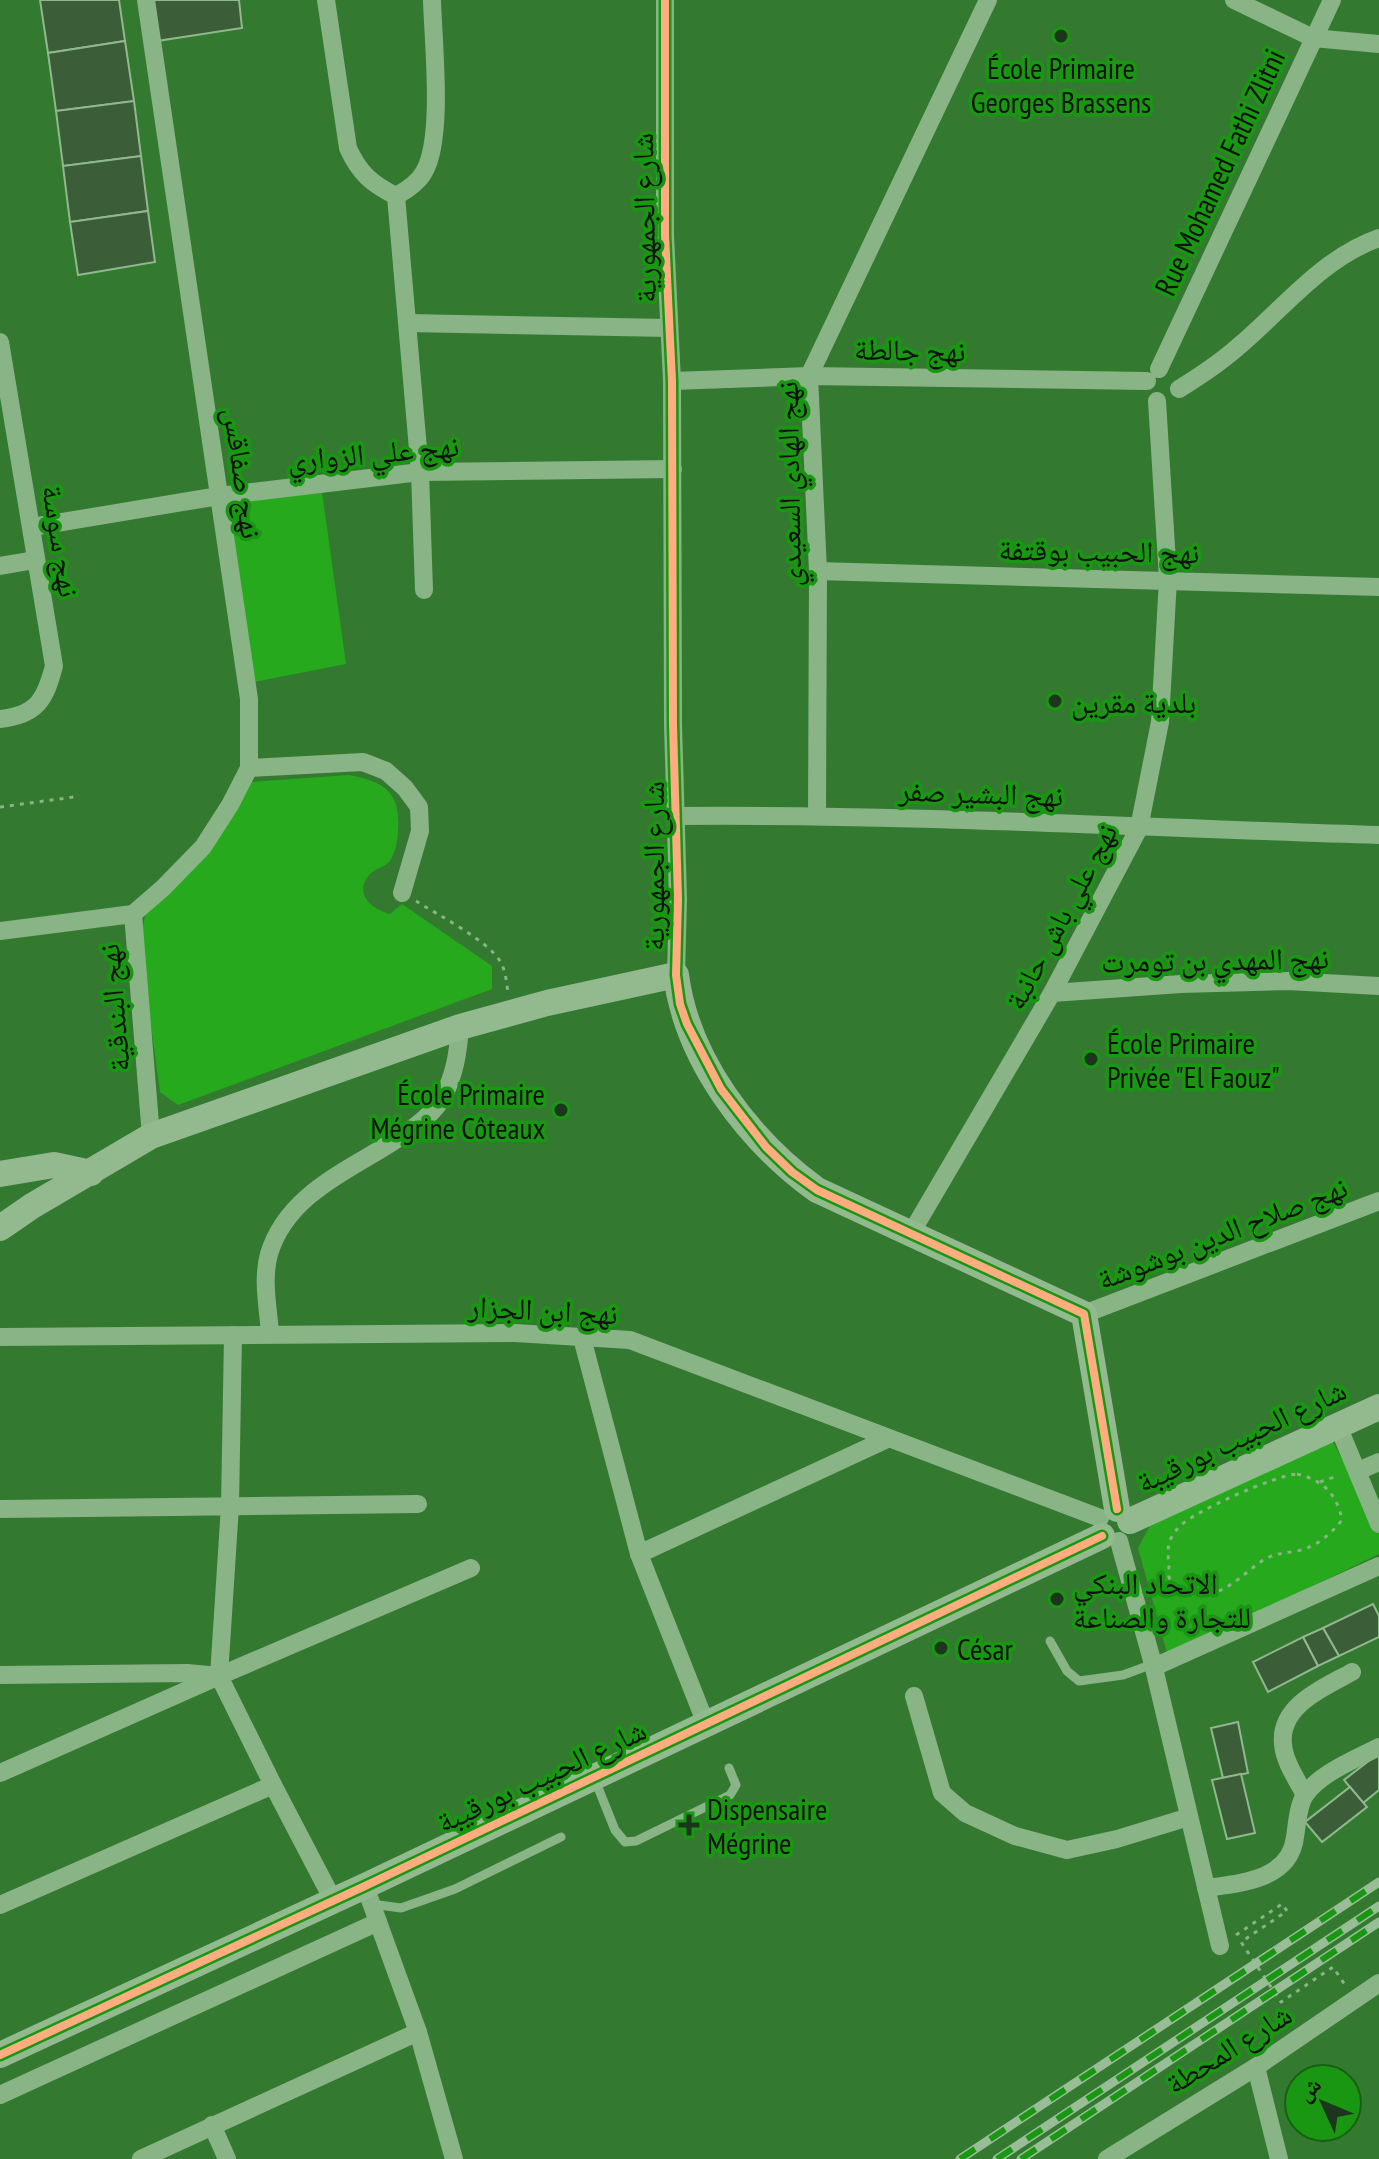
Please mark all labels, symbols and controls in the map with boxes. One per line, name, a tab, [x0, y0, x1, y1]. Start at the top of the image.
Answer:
marker: École Primaire Georges Brassens	[1052, 27, 1070, 45]
street label: Rue Mohamed Fathi Zlitni	[1145, 43, 1293, 301]
place label: École Primaire Georges Brassens	[971, 48, 1151, 121]
street label: شارع الجمهورية	[622, 133, 665, 303]
street label: نهج جالطة	[854, 329, 966, 370]
street label: نهج الهادي السعيدي	[767, 381, 815, 587]
street label: نهج صفاقس	[215, 405, 272, 541]
street label: نهج علي الزواري	[285, 425, 461, 485]
street label: نهج سوسة	[33, 482, 90, 600]
street label: نهج الحبيب بوقتفة	[998, 529, 1200, 572]
place label: بلدية مقرين	[1071, 682, 1196, 721]
marker: بلدية مقرين	[1046, 692, 1064, 710]
street label: نهج البشير صفر	[897, 770, 1064, 815]
street label: شارع الجمهورية	[633, 781, 673, 951]
street label: نهج علي باش حانبة	[995, 816, 1130, 1018]
street label: نهج المهدي بن تومرت	[1101, 938, 1329, 986]
street label: نهج البندقية	[88, 942, 139, 1074]
place label: École Primaire Privée "El Faouz"	[1107, 1023, 1280, 1096]
marker: École Primaire Privée "El Faouz"	[1082, 1050, 1100, 1068]
place label: École Primaire Mégrine Côteaux	[370, 1074, 545, 1147]
marker: École Primaire Mégrine Côteaux	[552, 1101, 570, 1119]
street label: نهج صلاح الدين بوشوشة	[1091, 1166, 1353, 1299]
street label: نهج ابن الجزار	[466, 1286, 619, 1333]
street label: شارع الحبيب بورقيبة	[1130, 1369, 1352, 1502]
place label: الاتحاد البنكي للتجارة والصناعة	[1073, 1563, 1251, 1636]
marker: الاتحاد البنكي للتجارة والصناعة	[1048, 1590, 1066, 1608]
place label: César	[957, 1629, 1013, 1668]
marker: César	[932, 1639, 950, 1657]
street label: شارع الحبيب بورقيبة	[430, 1709, 652, 1842]
place label: Dispensaire Mégrine	[707, 1789, 827, 1862]
marker: Dispensaire Mégrine	[678, 1814, 700, 1836]
street label: شارع المحطة	[1158, 1994, 1299, 2103]
north arrow	[1283, 2063, 1363, 2143]
text: ش	[1290, 2071, 1327, 2107]

